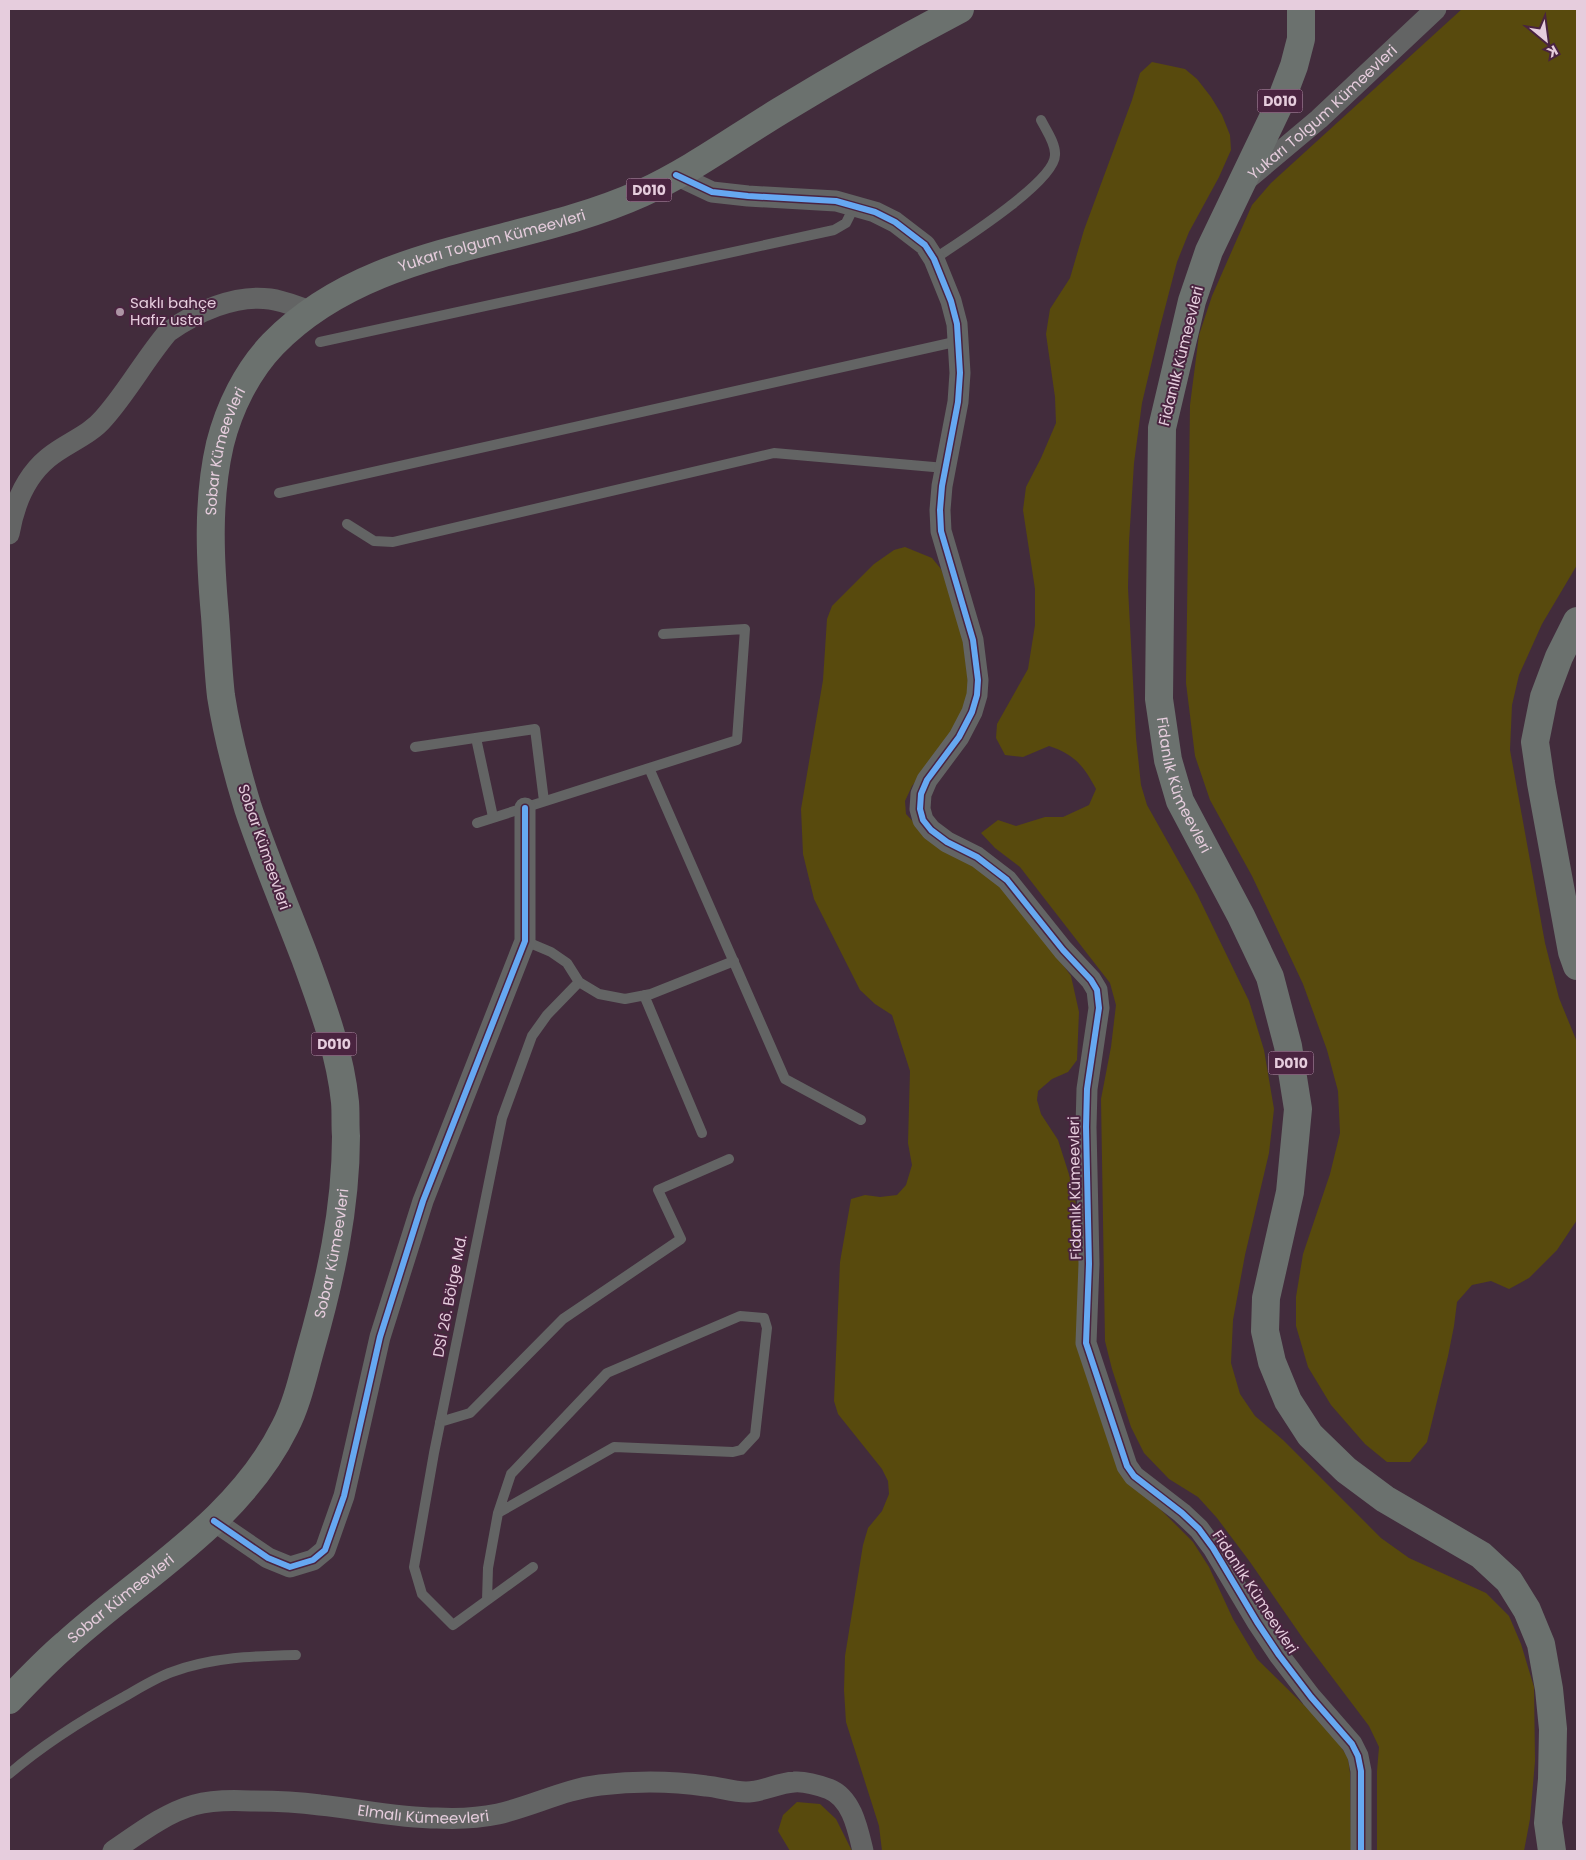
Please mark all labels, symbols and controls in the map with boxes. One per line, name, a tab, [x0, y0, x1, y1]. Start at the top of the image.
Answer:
north arrow	[1521, 15, 1571, 65]
street label: Yukarı Tolgum Kümeevleri	[1243, 40, 1402, 184]
text: K	[1543, 40, 1561, 63]
road number: D010	[1258, 90, 1302, 112]
road number: D010	[626, 178, 672, 202]
street label: Yukarı Tolgum Kümeevleri	[395, 204, 588, 277]
street label: Fidanlık Kümeevleri	[1153, 284, 1208, 428]
place label: Saklı bahçe Hafız usta	[130, 292, 216, 330]
marker: Saklı bahçe Hafız usta	[114, 306, 126, 318]
street label: Sobar Kümeevleri	[200, 383, 250, 516]
street label: Fidanlık Kümeevleri	[1152, 715, 1217, 857]
street label: Sobar Kümeevleri	[233, 781, 296, 912]
road number: D010	[312, 1032, 356, 1056]
road number: D010	[1268, 1052, 1314, 1074]
street label: Fidanlık Kümeevleri	[1063, 1116, 1086, 1260]
street label: Sobar Kümeevleri	[308, 1188, 353, 1320]
street label: DSİ 26. Bölge Md.	[427, 1233, 472, 1359]
street label: Fidanlık Kümeevleri	[1208, 1526, 1303, 1658]
street label: Sobar Kümeevleri	[63, 1549, 178, 1648]
street label: Elmalı Kümeevleri	[356, 1799, 490, 1828]

